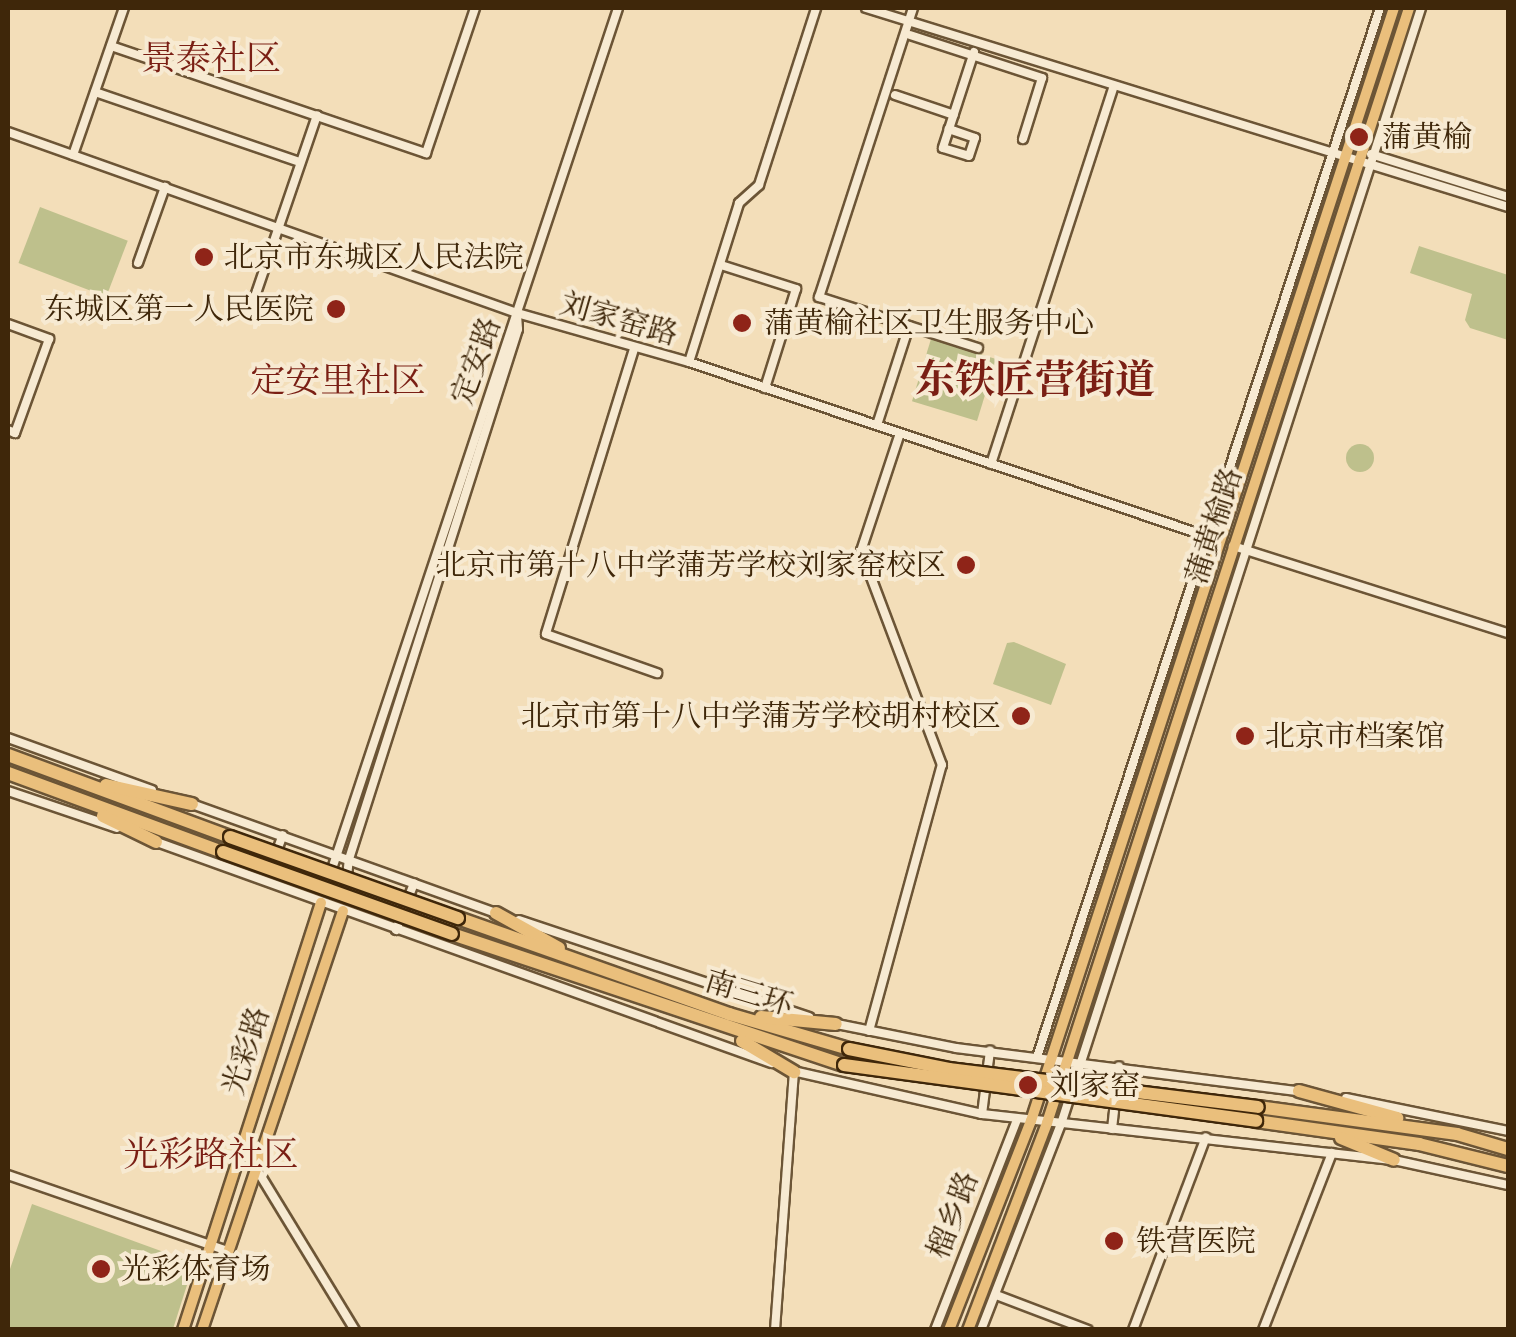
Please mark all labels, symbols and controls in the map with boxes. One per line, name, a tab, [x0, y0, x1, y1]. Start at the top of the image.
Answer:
district label: 景泰社区	[141, 37, 281, 79]
place label: 蒲黄榆	[1382, 119, 1472, 155]
marker: 蒲黄榆	[1346, 124, 1372, 150]
place label: 北京市东城区人民法院	[224, 239, 524, 275]
marker: 北京市东城区人民法院	[193, 246, 215, 268]
street label: 刘家窑路	[556, 285, 682, 353]
place label: 东城区第一人民医院	[44, 291, 314, 327]
marker: 东城区第一人民医院	[323, 296, 349, 322]
place label: 蒲黄榆社区卫生服务中心	[764, 305, 1094, 341]
marker: 蒲黄榆社区卫生服务中心	[729, 310, 755, 336]
street label: 定安路	[444, 313, 508, 409]
district label: 东铁匠营街道	[915, 356, 1155, 404]
district label: 定安里社区	[251, 359, 425, 401]
street label: 蒲黄榆路	[1178, 463, 1250, 589]
place label: 北京市第十八中学蒲芳学校刘家窑校区	[436, 547, 946, 583]
marker: 北京市第十八中学蒲芳学校刘家窑校区	[955, 554, 977, 576]
place label: 北京市第十八中学蒲芳学校胡村校区	[521, 698, 1001, 734]
marker: 北京市第十八中学蒲芳学校胡村校区	[1010, 705, 1032, 727]
place label: 北京市档案馆	[1265, 718, 1445, 754]
marker: 北京市档案馆	[1234, 725, 1256, 747]
street label: 南三环	[701, 963, 797, 1023]
street label: 光彩路	[215, 1003, 277, 1099]
place label: 刘家窑	[1050, 1067, 1140, 1103]
marker: 刘家窑	[1015, 1072, 1041, 1098]
district label: 光彩路社区	[124, 1133, 298, 1175]
street label: 榴乡路	[920, 1167, 986, 1263]
place label: 铁营医院	[1136, 1223, 1256, 1259]
marker: 铁营医院	[1101, 1228, 1127, 1254]
place label: 光彩体育场	[121, 1251, 271, 1287]
marker: 光彩体育场	[90, 1258, 112, 1280]

